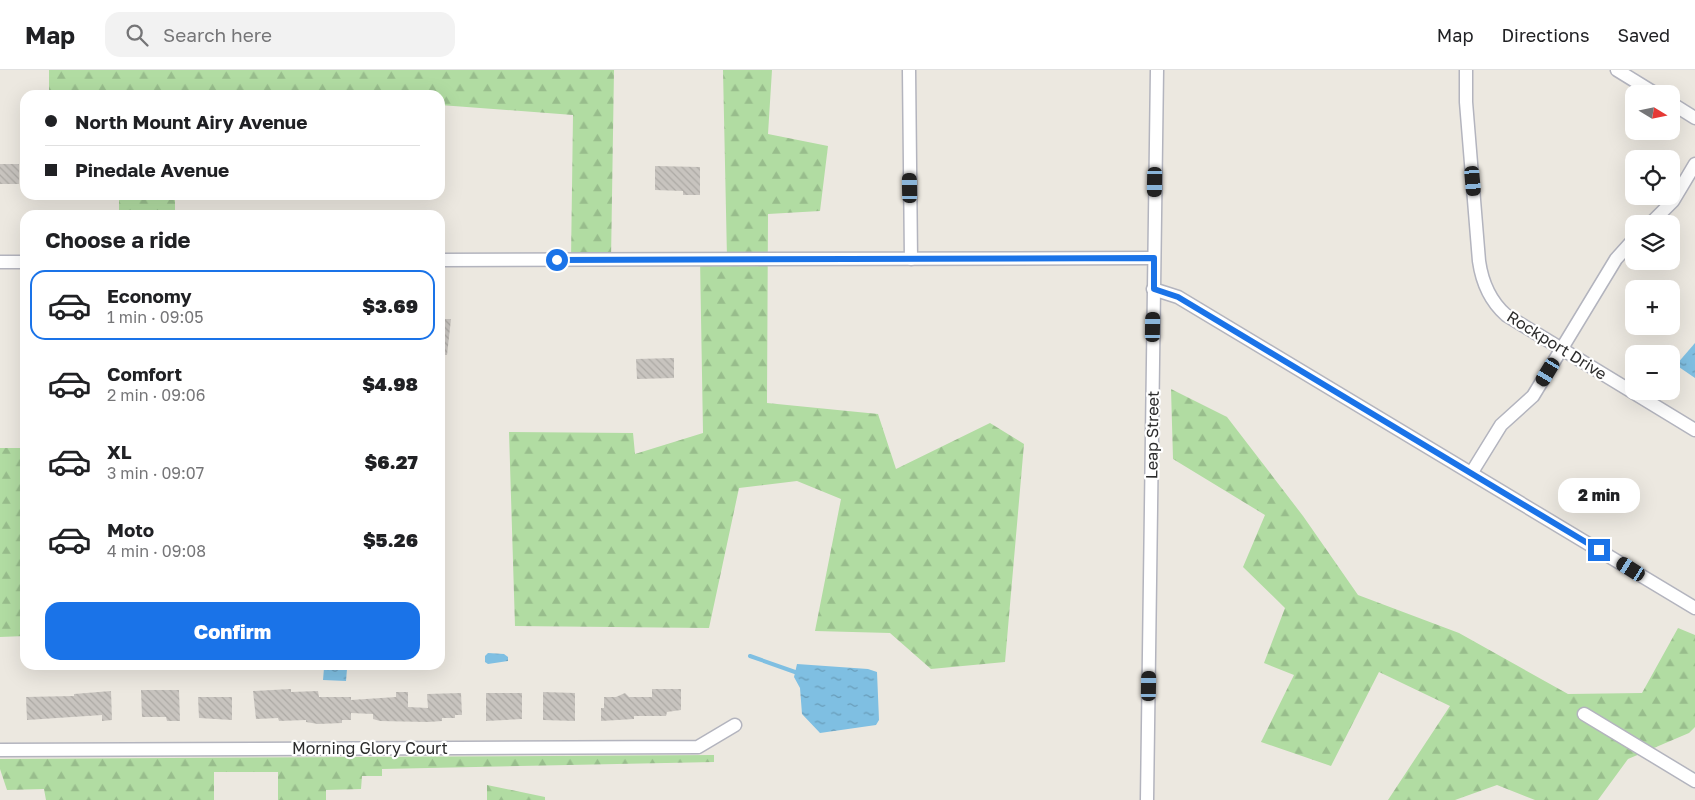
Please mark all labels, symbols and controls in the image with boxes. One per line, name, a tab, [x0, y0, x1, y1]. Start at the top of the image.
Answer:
search box	[105, 12, 455, 57]
text: Map	[25, 20, 75, 49]
icon: search	[123, 21, 151, 49]
text: Search here	[163, 23, 272, 46]
text: Map	[1437, 24, 1473, 46]
text: Directions	[1501, 24, 1589, 46]
text: Saved	[1617, 24, 1670, 46]
north arrow	[1625, 85, 1680, 140]
map controls	[1625, 85, 1680, 400]
text: North Mount Airy Avenue	[75, 110, 307, 133]
button: locate	[1625, 150, 1680, 205]
text: Pinedale Avenue	[75, 158, 229, 181]
car	[1464, 165, 1481, 197]
car	[1147, 167, 1162, 197]
car	[902, 173, 917, 203]
button: layers	[1625, 215, 1680, 270]
text: Choose a ride	[45, 226, 191, 253]
route start	[546, 249, 568, 271]
button: +	[1625, 280, 1680, 335]
icon: car	[47, 283, 92, 328]
text: Economy	[107, 284, 192, 307]
text: $3.69	[362, 294, 418, 317]
street label: Rockport Drive	[1503, 306, 1611, 384]
text: 1 min · 09:05	[107, 307, 203, 327]
car	[1145, 312, 1160, 342]
button: −	[1625, 345, 1680, 400]
car	[1533, 355, 1562, 389]
icon: car	[47, 361, 92, 406]
text: Comfort	[107, 362, 182, 385]
text: $4.98	[362, 372, 418, 395]
text: 2 min · 09:06	[107, 385, 205, 405]
street label: Leap Street	[1141, 391, 1163, 479]
icon: car	[47, 439, 92, 484]
text: XL	[107, 440, 132, 463]
text: $6.27	[364, 450, 418, 473]
text: 3 min · 09:07	[107, 463, 204, 483]
callout: 2 min	[1558, 478, 1640, 512]
text: 2 min	[1578, 485, 1620, 505]
icon: car	[47, 517, 92, 562]
text: Moto	[107, 518, 154, 541]
text: $5.26	[363, 528, 418, 551]
route end	[1588, 539, 1610, 561]
text: 4 min · 09:08	[107, 541, 206, 561]
car	[1614, 555, 1647, 583]
button: Confirm	[45, 602, 420, 660]
car	[1141, 671, 1156, 701]
street label: Morning Glory Court	[292, 738, 448, 758]

